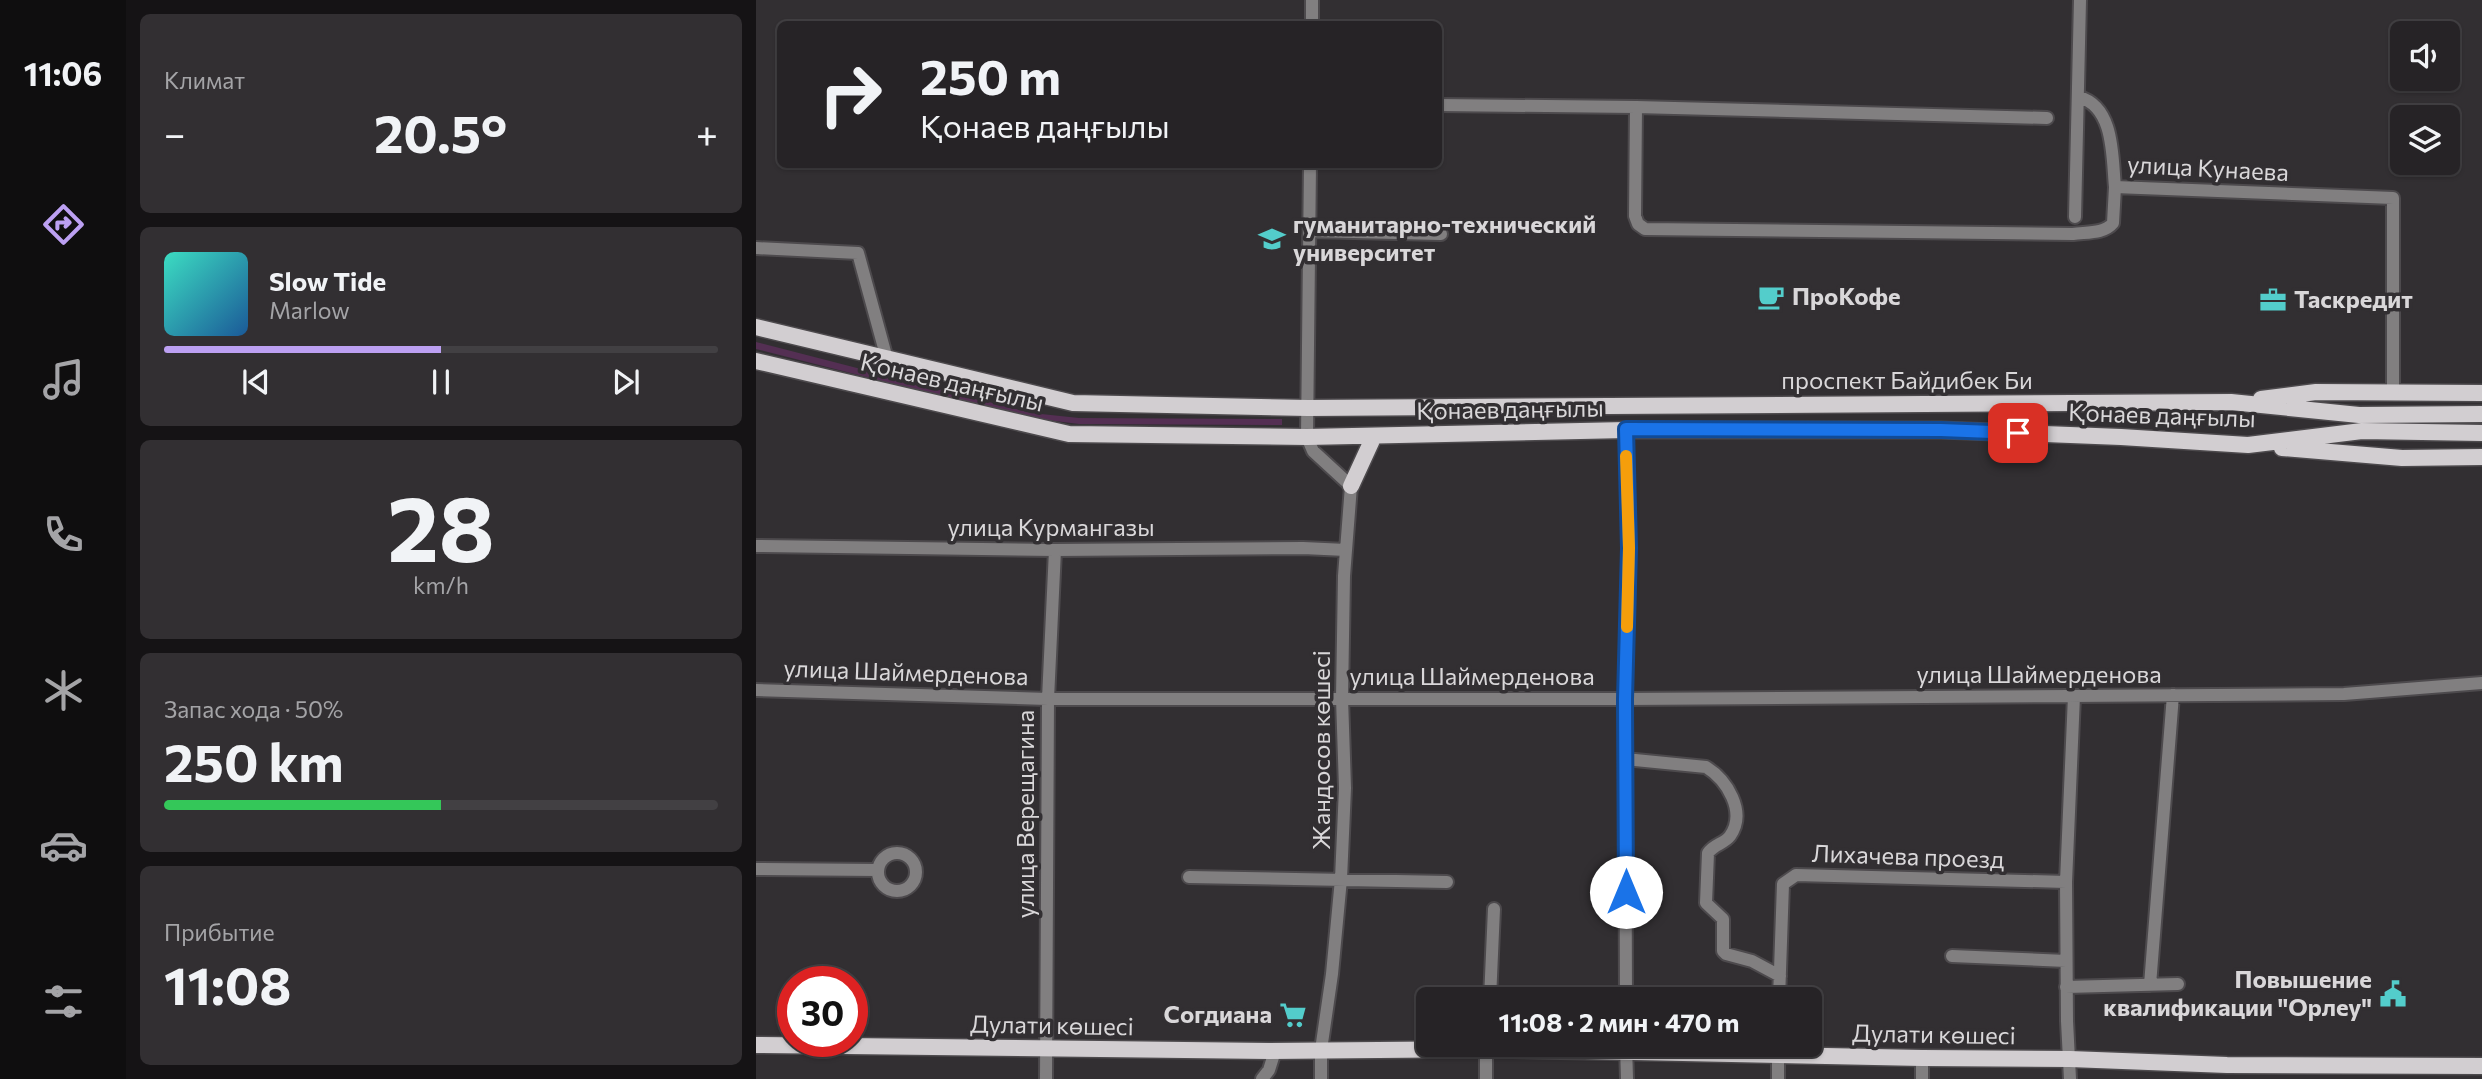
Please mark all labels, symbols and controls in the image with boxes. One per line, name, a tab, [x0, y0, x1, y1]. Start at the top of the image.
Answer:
map controls	[2390, 21, 2460, 175]
button: sound	[2390, 21, 2460, 91]
text: 250 m	[920, 45, 1061, 105]
icon: right	[805, 49, 896, 140]
text: 11:06	[24, 53, 102, 93]
text: Климат	[164, 66, 245, 94]
text: 20.5°	[374, 100, 507, 164]
text: Қонаев даңғылы	[920, 105, 1170, 145]
button: layers	[2390, 105, 2460, 175]
text: −	[164, 109, 186, 156]
text: +	[696, 109, 718, 156]
street label: улица Кунаева	[2126, 149, 2290, 186]
icon: directions	[39, 200, 88, 249]
place label: гуманитарно-технический университет	[1293, 209, 1596, 266]
school or university icon: гуманитарно-технический университет	[1257, 224, 1287, 254]
text: Slow Tide	[269, 265, 386, 296]
place label: ПроКофе	[1792, 281, 1901, 310]
cafe icon: ПроКофе	[1756, 282, 1786, 312]
place label: Таскредит	[2294, 284, 2413, 313]
office icon: Таскредит	[2258, 285, 2288, 315]
text: Marlow	[269, 296, 350, 324]
street label: Қонаев даңғылы	[858, 346, 1047, 417]
icon: music	[39, 355, 88, 404]
icon: previous	[237, 363, 275, 401]
icon: pause	[422, 363, 460, 401]
icon: next	[607, 363, 645, 401]
street label: проспект Байдибек Би	[1781, 365, 2033, 394]
street label: Қонаев даңғылы	[1416, 392, 1604, 425]
street label: Қонаев даңғылы	[2068, 397, 2256, 432]
pin	[1988, 403, 2048, 463]
icon: arrive	[1999, 414, 2037, 452]
text: 28	[387, 469, 495, 581]
icon: phone	[39, 510, 88, 559]
street label: улица Курмангазы	[947, 512, 1155, 541]
text: km/h	[413, 571, 469, 599]
street label: Жандосов көшесі	[1306, 650, 1335, 850]
street label: улица Шаймерденова	[783, 653, 1029, 690]
street label: улица Шаймерденова	[1916, 659, 2162, 688]
street label: улица Шаймерденова	[1349, 661, 1595, 690]
icon: climate	[39, 666, 88, 715]
text: Запас хода · 50%	[164, 695, 343, 723]
street label: улица Верещагина	[1010, 710, 1039, 918]
text: 250 km	[164, 729, 344, 793]
icon: car	[39, 821, 88, 870]
street label: Лихачева проезд	[1811, 838, 2005, 873]
position arrow	[1589, 855, 1663, 929]
text: Прибытие	[164, 918, 275, 946]
text: 11:08	[164, 952, 292, 1016]
place label: Повышение квалификации "Орлеу"	[2103, 964, 2372, 1021]
speed limit sign: 30	[777, 966, 868, 1057]
icon: filters	[39, 977, 88, 1026]
public building icon: Повышение квалификации "Орлеу"	[2378, 979, 2408, 1009]
place label: Согдиана	[1164, 999, 1272, 1028]
supermarket icon: Согдиана	[1278, 1000, 1308, 1030]
text: 11:08 · 2 мин · 470 m	[1498, 1006, 1740, 1037]
street label: Дулати көшесі	[970, 1009, 1134, 1040]
street label: Дулати көшесі	[1852, 1018, 2016, 1049]

